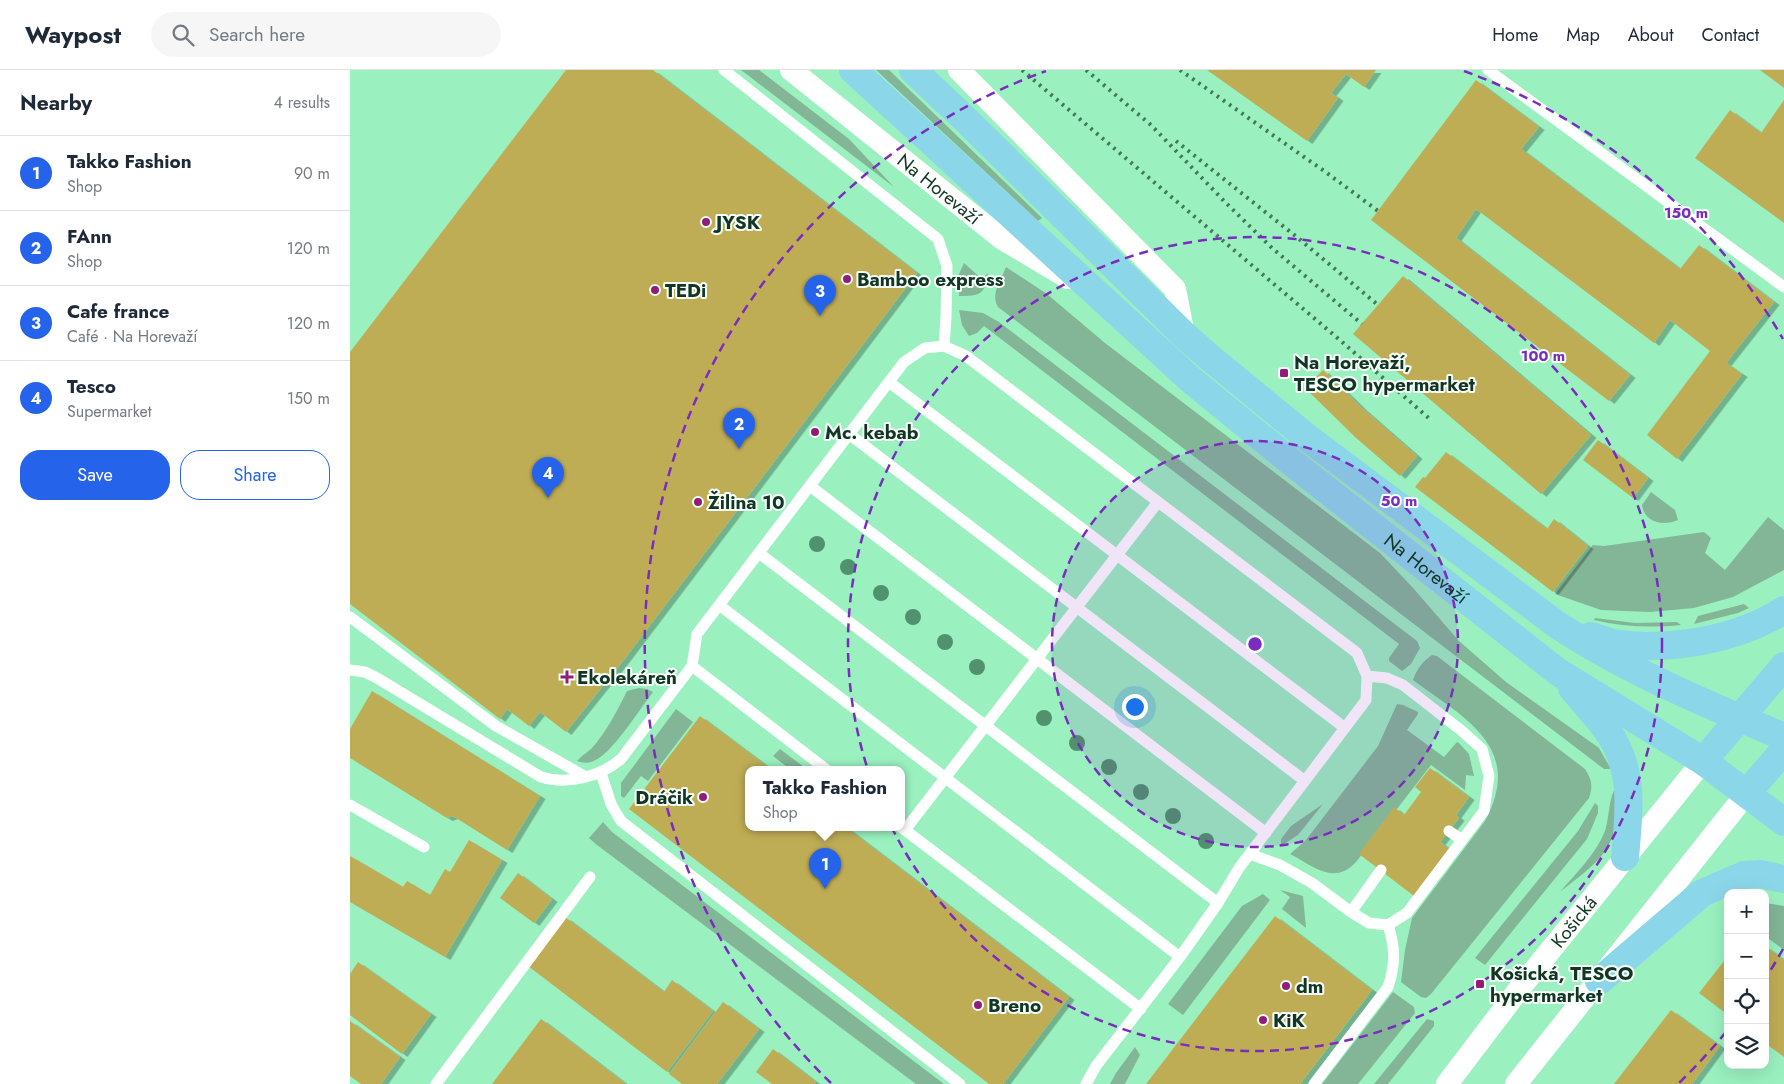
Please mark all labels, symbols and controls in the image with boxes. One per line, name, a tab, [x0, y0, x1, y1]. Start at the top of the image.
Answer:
search box	[151, 12, 501, 57]
text: Waypost	[25, 17, 121, 52]
icon: search	[169, 21, 197, 49]
text: Search here	[209, 21, 305, 48]
text: Home	[1492, 22, 1538, 48]
text: Map	[1566, 22, 1600, 48]
text: About	[1628, 22, 1673, 48]
text: Contact	[1701, 22, 1759, 48]
text: Nearby	[20, 88, 92, 118]
text: 4 results	[274, 91, 330, 114]
street label: Na Horevaží	[892, 147, 988, 231]
text: Takko Fashion	[67, 148, 192, 175]
text: 1	[32, 162, 40, 185]
text: 90 m	[294, 162, 330, 185]
text: Shop	[67, 175, 102, 198]
text: 150 m	[1664, 202, 1708, 224]
place label: JYSK	[712, 209, 761, 236]
marker: JYSK	[700, 216, 712, 228]
text: FAnn	[67, 223, 112, 250]
text: 2	[31, 237, 41, 260]
text: 120 m	[287, 237, 330, 260]
text: Shop	[67, 250, 102, 273]
place label: Bamboo express	[857, 266, 1004, 293]
marker: Bamboo express	[841, 273, 853, 285]
pin: 3	[804, 275, 836, 316]
place label: TEDi	[665, 277, 706, 304]
marker: TEDi	[649, 284, 661, 296]
text: Cafe france	[67, 298, 169, 325]
text: 3	[31, 312, 41, 335]
text: 120 m	[287, 312, 330, 335]
text: Café · Na Horevaží	[67, 325, 197, 348]
text: 100 m	[1521, 345, 1565, 367]
place label: Na Horevaží, TESCO hypermarket	[1294, 349, 1475, 398]
marker: Na Horevaží, TESCO hypermarket	[1278, 367, 1290, 379]
text: Tesco	[67, 373, 116, 400]
text: 4	[30, 387, 42, 410]
text: 150 m	[287, 387, 330, 410]
text: Supermarket	[67, 400, 152, 423]
pin: 2	[723, 408, 755, 449]
place label: Mc. kebab	[825, 419, 919, 446]
marker: Mc. kebab	[809, 426, 821, 438]
button: Save	[20, 450, 170, 500]
button: Share	[180, 450, 330, 500]
pin: 4	[532, 457, 564, 498]
place label: Žilina 10	[708, 489, 785, 516]
text: 50 m	[1381, 490, 1417, 512]
marker: Žilina 10	[692, 496, 704, 508]
street label: Na Horevaží	[1378, 527, 1475, 611]
centre of rings	[1246, 635, 1264, 653]
place label: Ekolekáreň	[577, 664, 677, 691]
marker: Ekolekáreň	[561, 671, 573, 683]
your location	[1122, 694, 1148, 720]
popup	[745, 766, 905, 831]
text: Takko Fashion	[763, 774, 887, 801]
place label: Dráčik	[635, 784, 693, 811]
marker: Dráčik	[697, 791, 709, 803]
text: Shop	[763, 801, 798, 824]
pin: 1	[809, 848, 841, 889]
map controls	[1724, 889, 1769, 1069]
button: +	[1724, 889, 1769, 934]
street label: Košická	[1544, 890, 1603, 953]
button: −	[1724, 934, 1769, 979]
place label: Košická, TESCO hypermarket	[1490, 960, 1633, 1009]
place label: dm	[1296, 973, 1323, 1000]
marker: Košická, TESCO hypermarket	[1474, 978, 1486, 990]
button: locate	[1724, 979, 1769, 1024]
marker: dm	[1280, 980, 1292, 992]
place label: Breno	[988, 992, 1041, 1019]
marker: Breno	[972, 999, 984, 1011]
place label: KiK	[1273, 1007, 1306, 1034]
marker: KiK	[1257, 1014, 1269, 1026]
button: layers	[1724, 1024, 1769, 1069]

